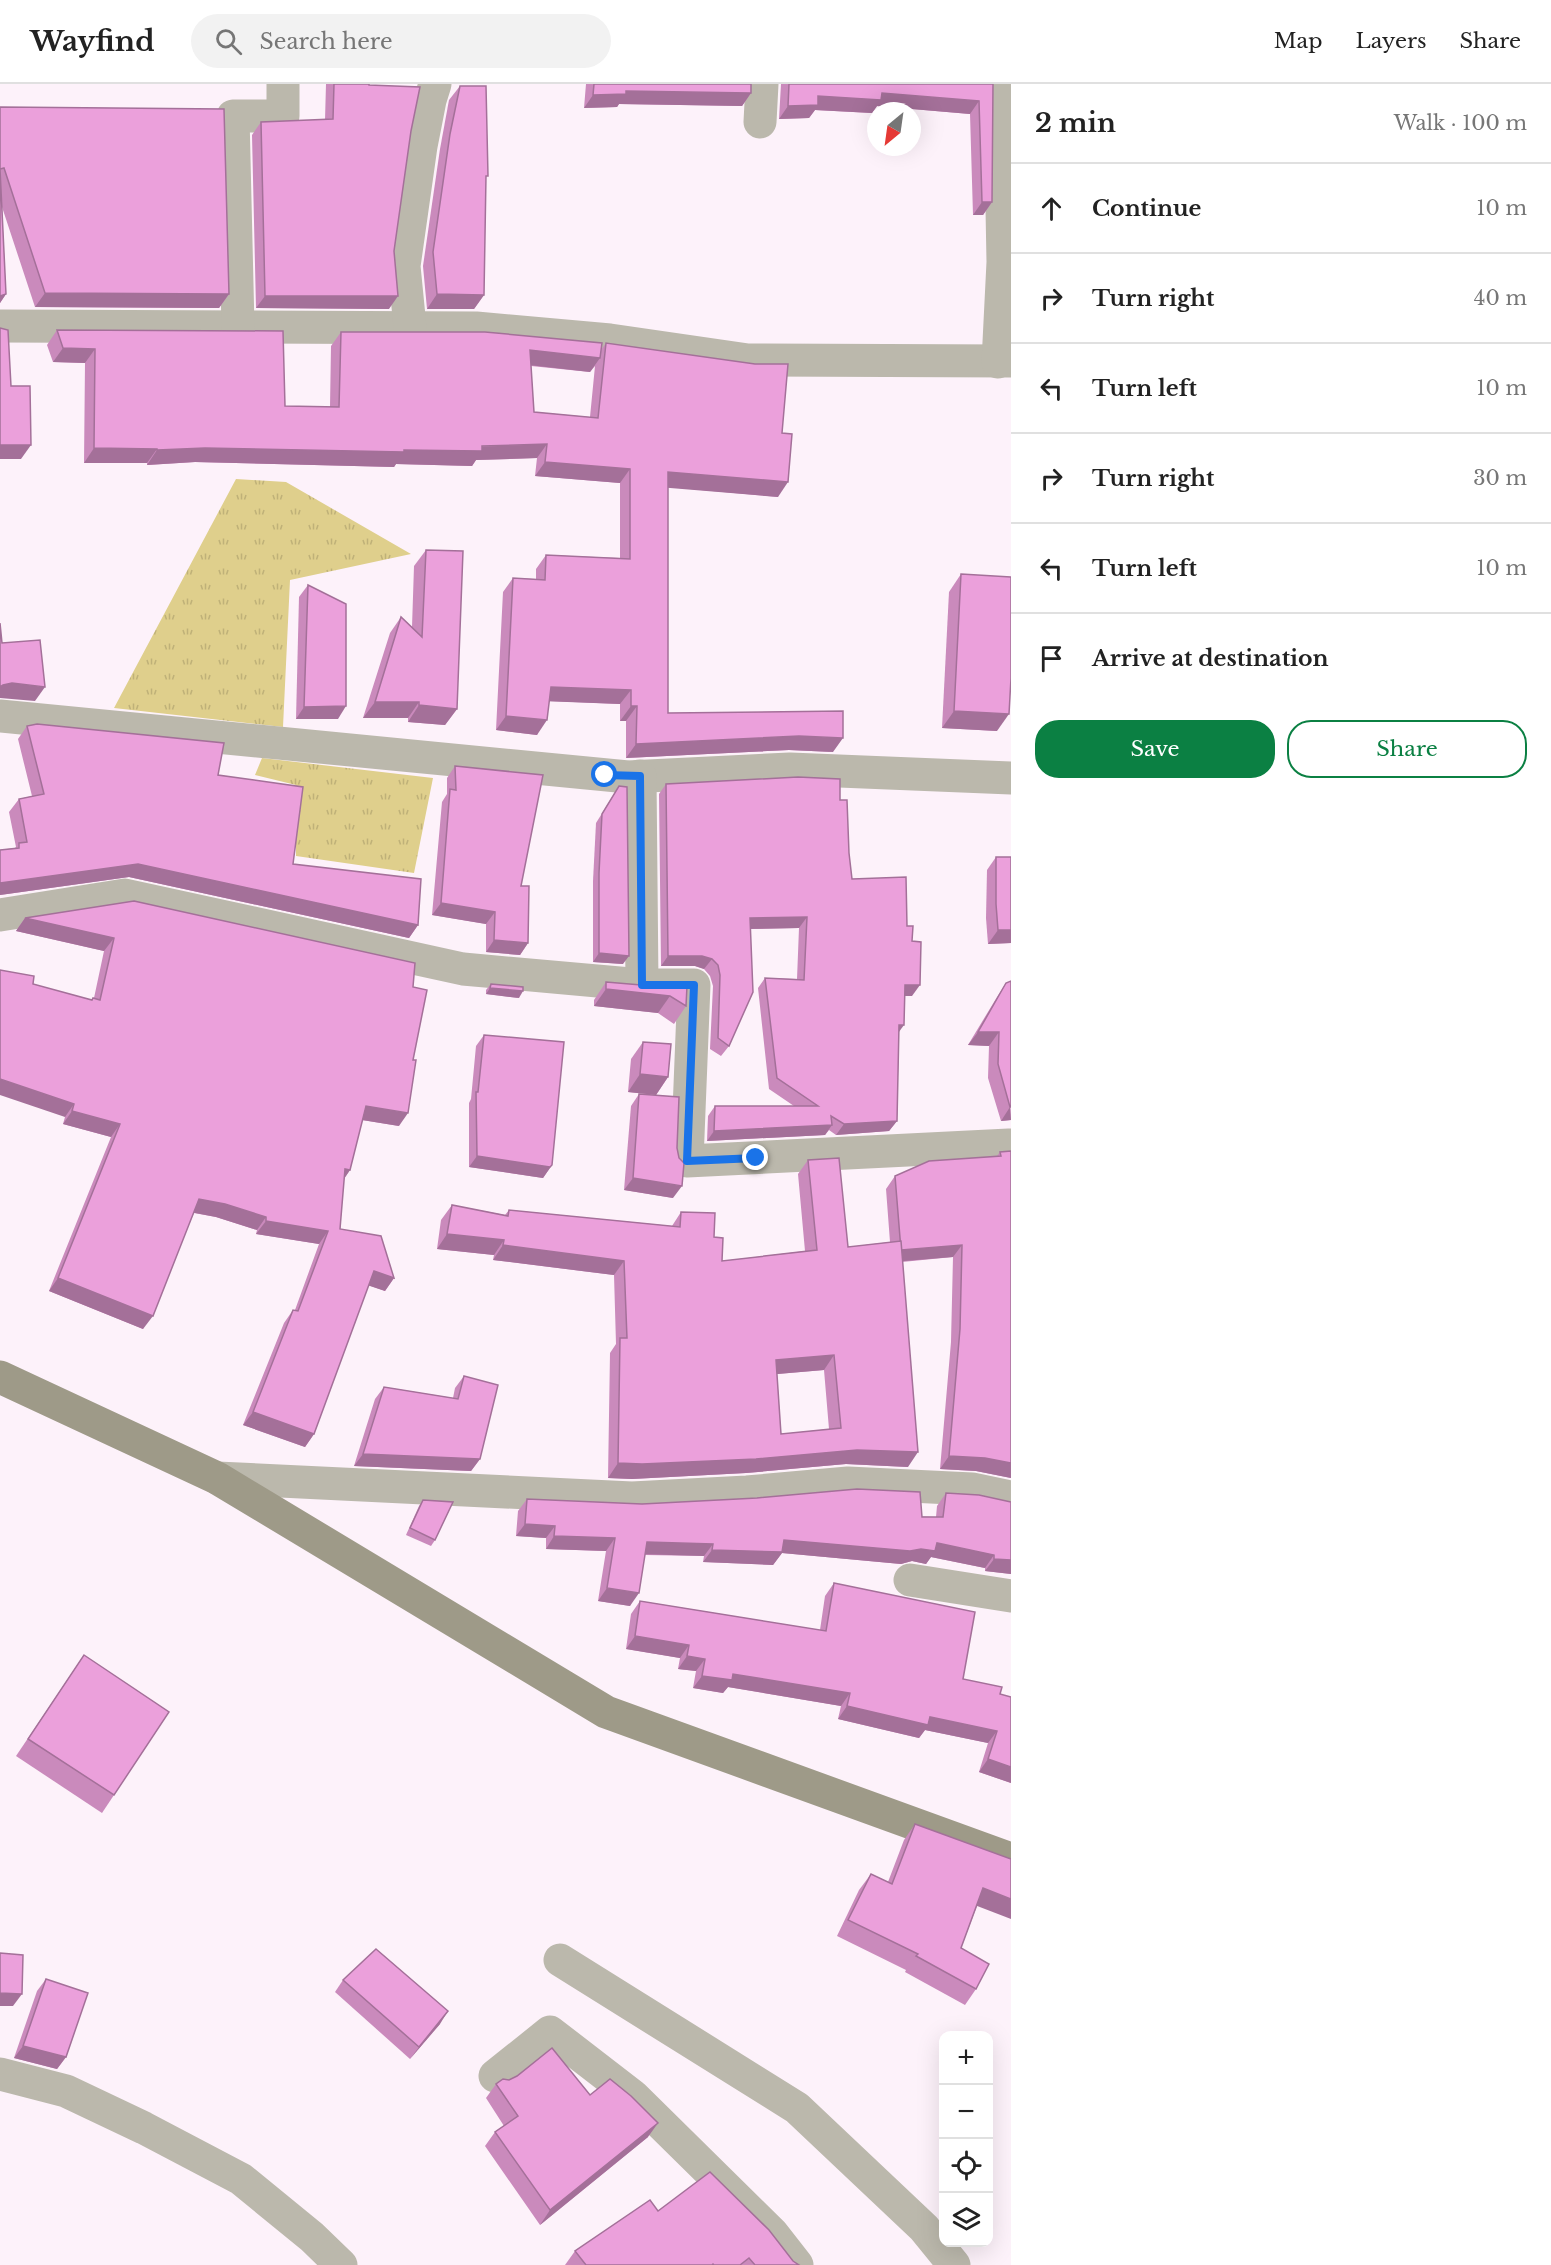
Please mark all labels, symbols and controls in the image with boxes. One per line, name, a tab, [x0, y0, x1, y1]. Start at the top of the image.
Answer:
search box	[191, 14, 611, 68]
text: Wayfind	[30, 24, 155, 59]
icon: search	[212, 25, 245, 58]
text: Search here	[260, 28, 393, 55]
text: Map	[1274, 28, 1323, 54]
text: Layers	[1356, 28, 1427, 54]
text: Share	[1460, 28, 1521, 54]
north arrow	[867, 102, 921, 156]
text: 2 min	[1035, 107, 1116, 139]
text: Walk · 100 m	[1394, 111, 1527, 135]
icon: ahead	[1035, 192, 1068, 225]
text: Continue	[1092, 195, 1201, 222]
text: 10 m	[1477, 196, 1527, 220]
icon: right	[1035, 282, 1068, 315]
text: Turn right	[1092, 285, 1214, 312]
text: 40 m	[1474, 286, 1527, 310]
icon: left	[1035, 372, 1068, 405]
text: Turn left	[1092, 375, 1197, 402]
text: 10 m	[1477, 376, 1527, 400]
icon: right	[1035, 462, 1068, 495]
text: Turn right	[1092, 465, 1214, 492]
text: 30 m	[1473, 466, 1527, 490]
icon: left	[1035, 552, 1068, 585]
text: Turn left	[1092, 555, 1197, 582]
text: 10 m	[1477, 556, 1527, 580]
icon: arrive	[1035, 642, 1068, 675]
text: Arrive at destination	[1092, 645, 1329, 672]
button: Save	[1035, 720, 1275, 778]
button: Share	[1287, 720, 1527, 778]
route start	[591, 761, 617, 787]
route end	[742, 1144, 768, 1170]
map controls	[939, 2031, 993, 2247]
button: +	[939, 2031, 993, 2085]
button: −	[939, 2085, 993, 2139]
button: locate	[939, 2139, 993, 2193]
button: layers	[939, 2193, 993, 2247]

